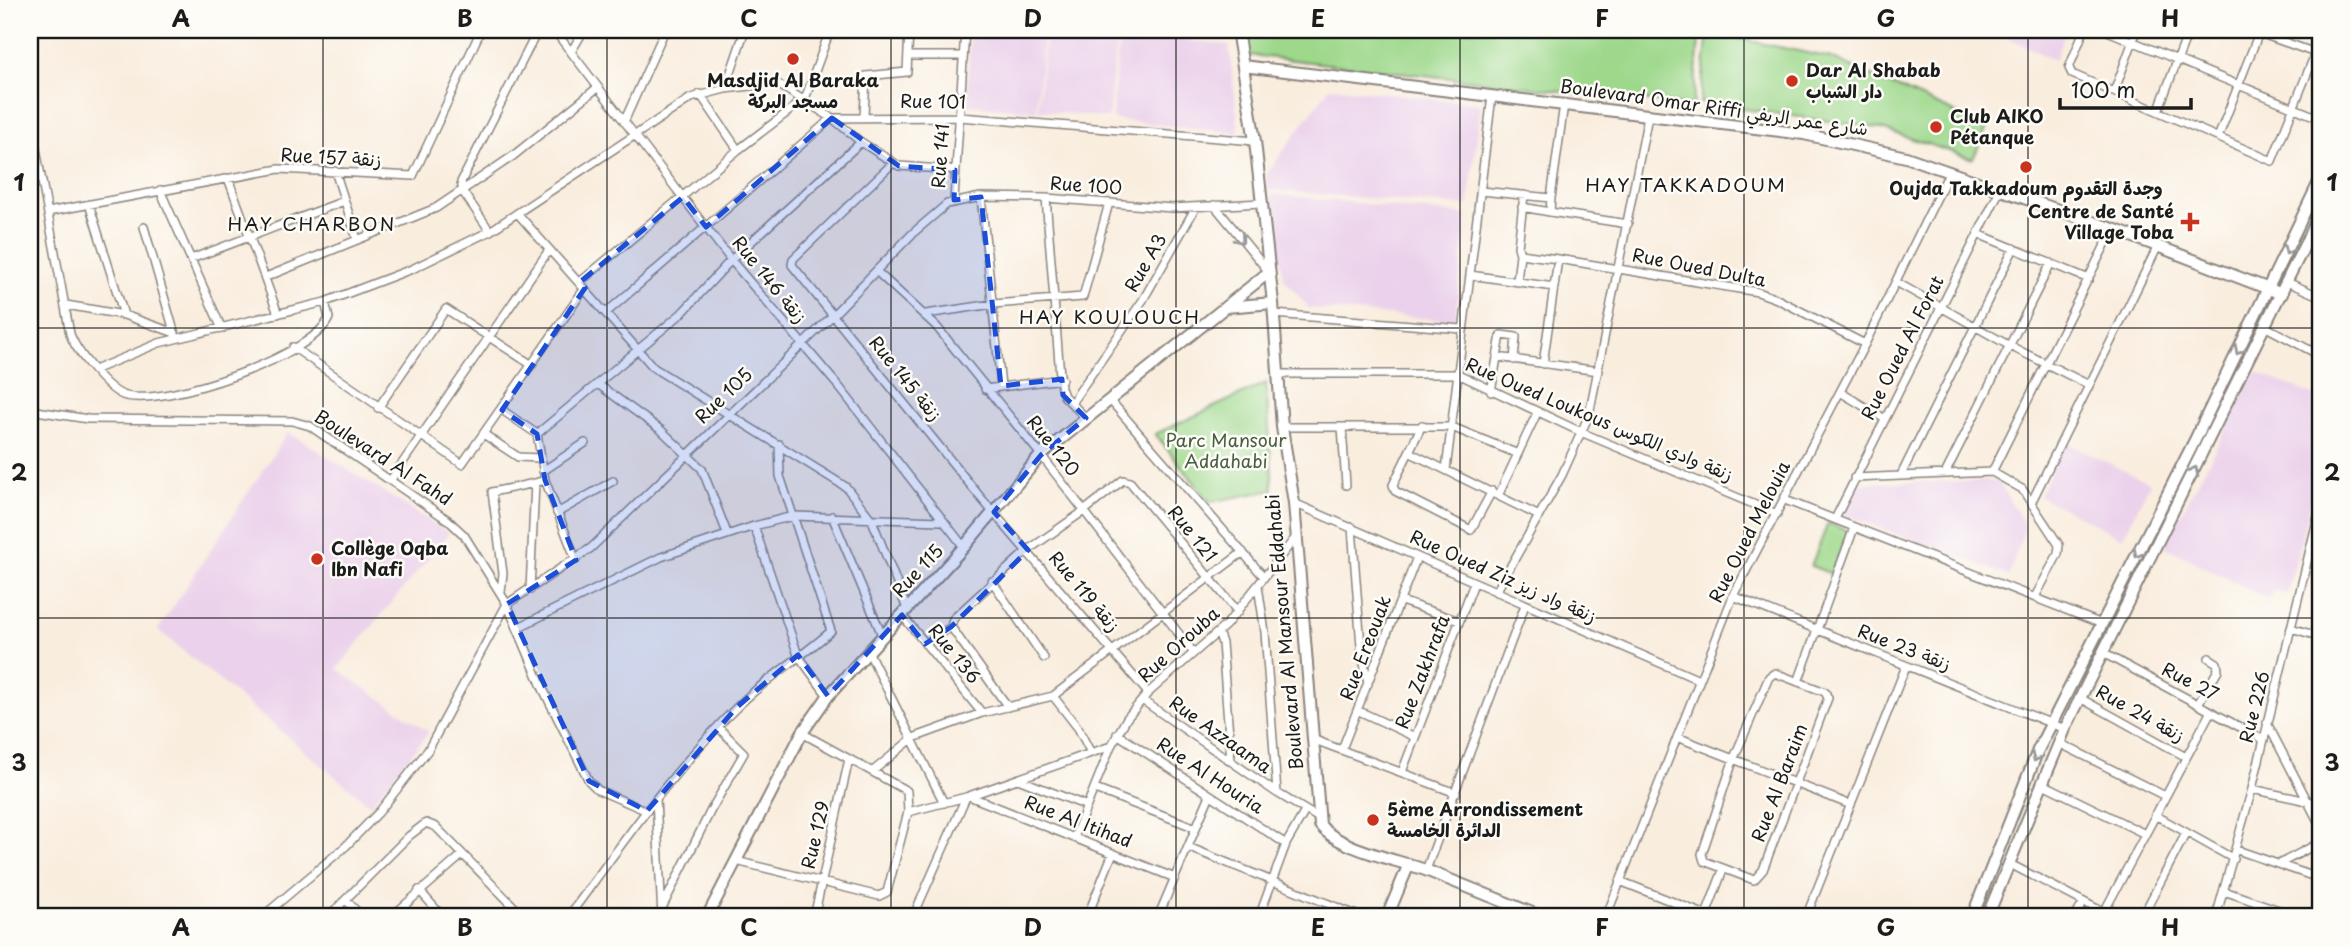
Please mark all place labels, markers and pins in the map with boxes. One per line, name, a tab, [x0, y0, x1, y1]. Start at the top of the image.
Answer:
marker: Masdjid Al Baraka مسجد البركة	[785, 51, 801, 67]
place label: Dar Al Shabab دار الشباب	[1806, 56, 1941, 104]
place label: Masdjid Al Baraka مسجد البركة	[707, 66, 880, 114]
marker: Dar Al Shabab دار الشباب	[1784, 73, 1800, 89]
place label: Club AIKO Pétanque	[1950, 102, 2044, 150]
marker: Club AIKO Pétanque	[1928, 119, 1944, 135]
marker: Oujda Takkadoum وجدة التقدوم	[2018, 159, 2034, 175]
place label: Oujda Takkadoum وجدة التقدوم	[1889, 174, 2163, 203]
place label: Centre de Santé Village Toba	[2028, 197, 2174, 245]
marker: Centre de Santé Village Toba	[2180, 212, 2200, 232]
place label: Collège Oqba Ibn Nafi	[331, 534, 448, 582]
marker: Collège Oqba Ibn Nafi	[309, 551, 325, 567]
place label: 5ème Arrondissement الدائرة الخامسة	[1387, 795, 1584, 843]
marker: 5ème Arrondissement الدائرة الخامسة	[1365, 812, 1381, 828]

